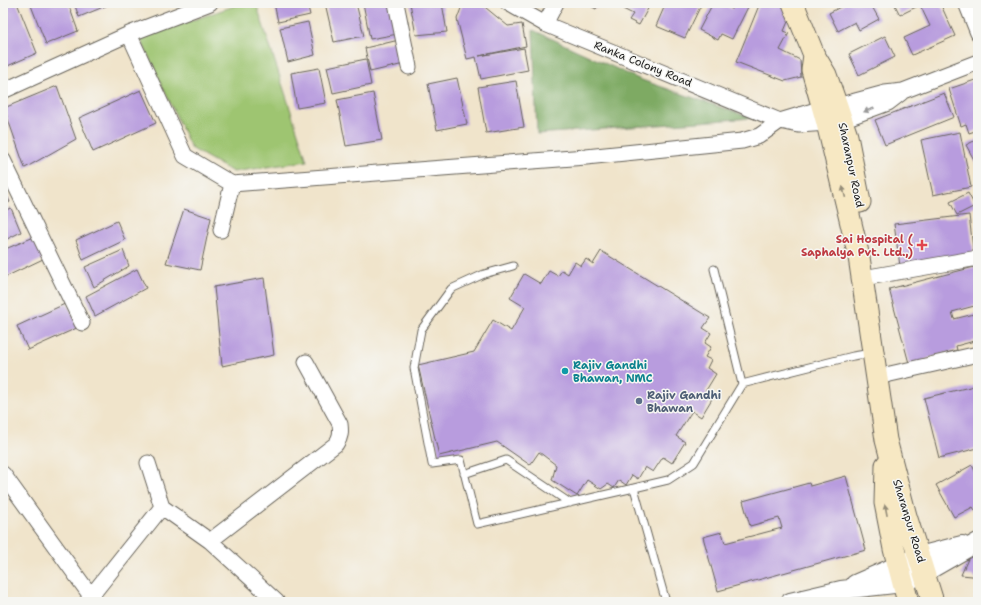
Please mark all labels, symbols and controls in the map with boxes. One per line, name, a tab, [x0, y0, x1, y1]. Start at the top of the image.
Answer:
street label: Ranka Colony Road	[592, 37, 694, 91]
one-way arrow	[863, 108, 875, 114]
street label: Sharanpur Road	[835, 121, 867, 209]
one-way arrow	[840, 185, 846, 198]
place label: Sai Hospital ( Saphalya Pvt. Ltd.,)	[801, 232, 914, 260]
marker: Sai Hospital ( Saphalya Pvt. Ltd.,)	[916, 239, 928, 251]
place label: Rajiv Gandhi Bhawan, NMC	[573, 358, 653, 386]
marker: Rajiv Gandhi Bhawan, NMC	[560, 366, 570, 376]
place label: Rajiv Gandhi Bhawan	[647, 388, 721, 416]
marker: Rajiv Gandhi Bhawan	[634, 396, 644, 406]
street label: Sharanpur Road	[889, 477, 929, 565]
one-way arrow	[883, 503, 889, 516]

